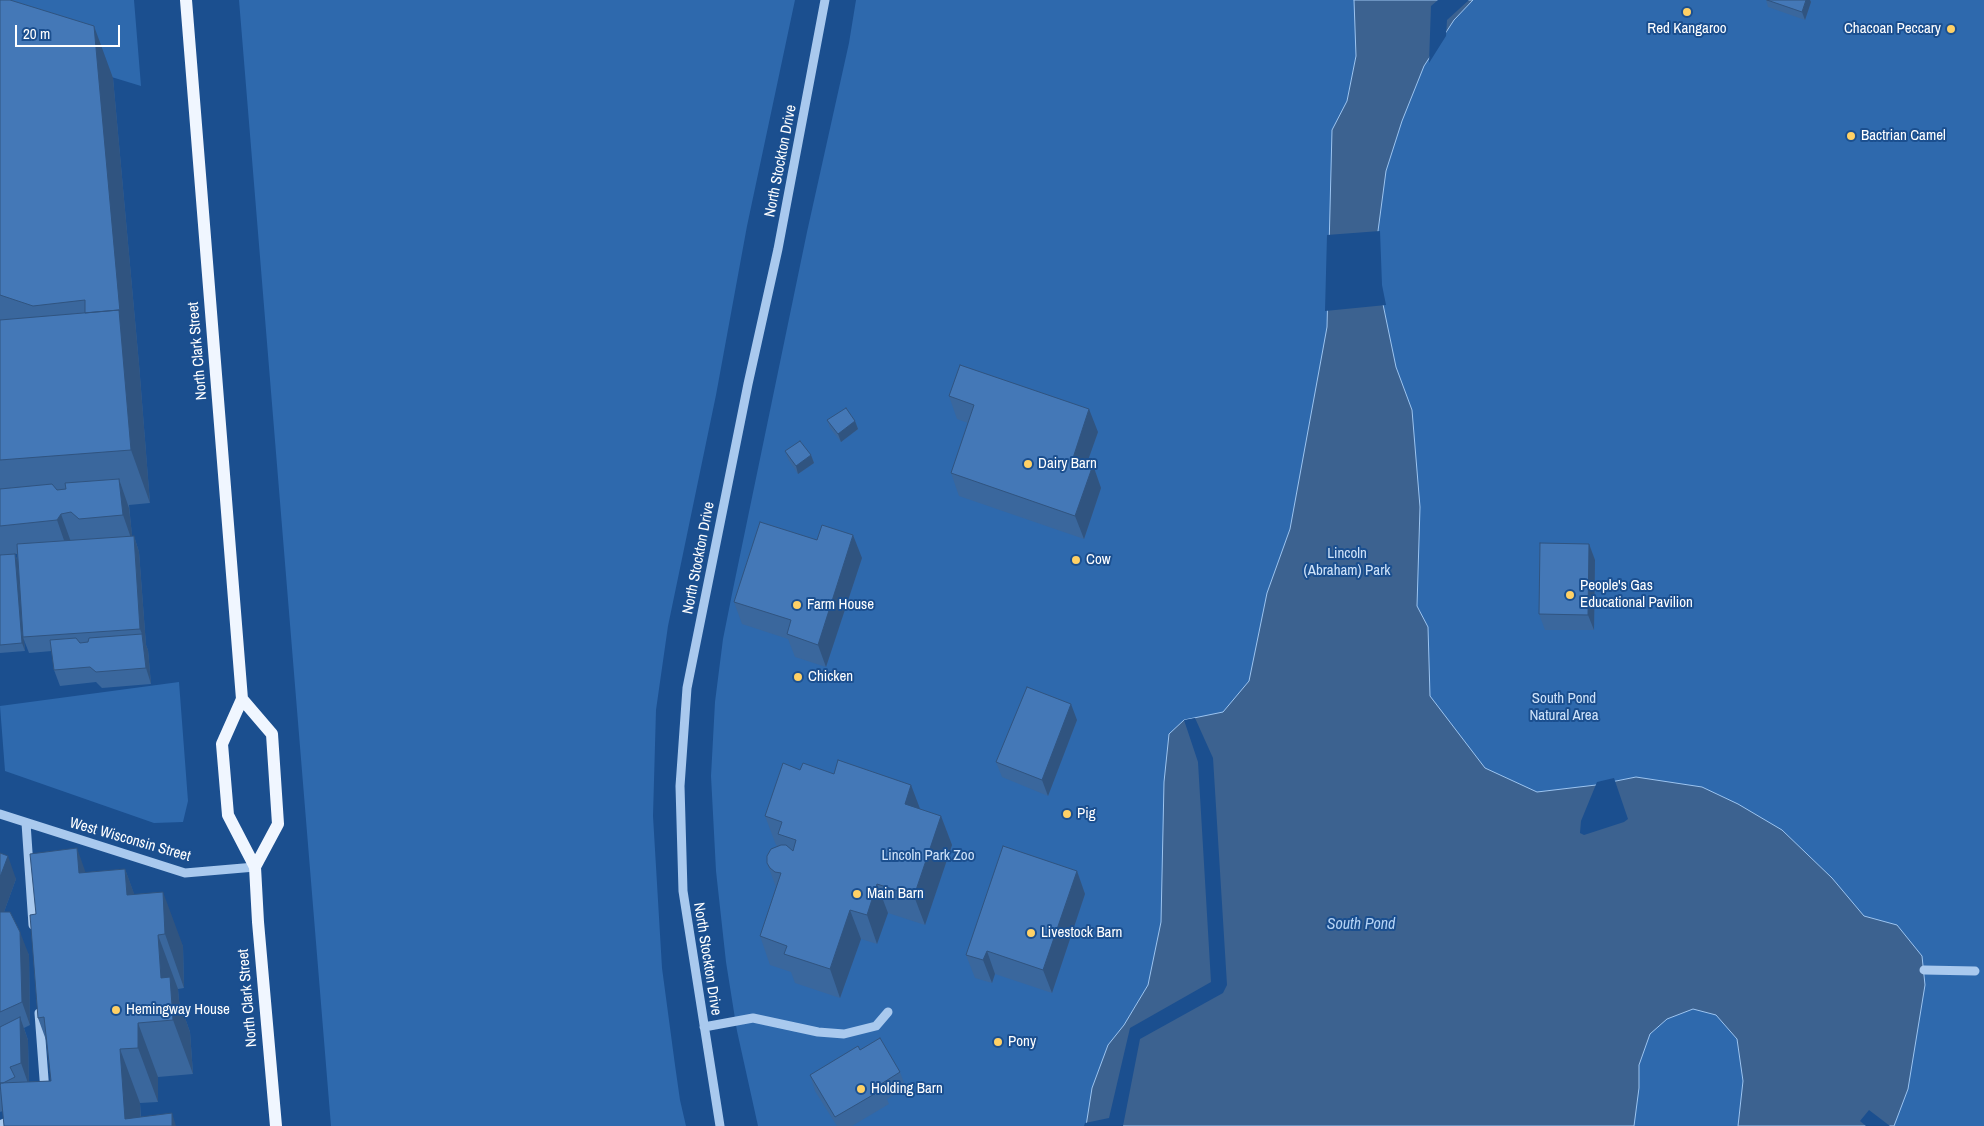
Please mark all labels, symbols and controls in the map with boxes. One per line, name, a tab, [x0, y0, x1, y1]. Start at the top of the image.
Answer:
marker: Red Kangaroo	[1681, 6, 1693, 18]
scale bar	[18, 15, 122, 47]
place label: Red Kangaroo	[1647, 20, 1727, 38]
place label: Chacoan Peccary	[1844, 20, 1941, 38]
text: 20 m	[23, 23, 50, 44]
marker: Chacoan Peccary	[1945, 23, 1957, 35]
street label: North Stockton Drive	[761, 103, 801, 219]
place label: Bactrian Camel	[1861, 127, 1946, 145]
marker: Bactrian Camel	[1845, 130, 1857, 142]
street label: North Clark Street	[185, 301, 211, 401]
place label: Dairy Barn	[1038, 455, 1097, 473]
marker: Dairy Barn	[1022, 458, 1034, 470]
street label: North Stockton Drive	[679, 500, 719, 616]
park label: Lincoln (Abraham) Park	[1304, 545, 1390, 580]
place label: Cow	[1086, 551, 1111, 569]
marker: Cow	[1070, 554, 1082, 566]
place label: People's Gas Educational Pavilion	[1580, 577, 1693, 612]
marker: People's Gas Educational Pavilion	[1564, 589, 1576, 601]
place label: Farm House	[807, 596, 874, 614]
marker: Farm House	[791, 599, 803, 611]
place label: Chicken	[808, 668, 853, 686]
marker: Chicken	[792, 671, 804, 683]
park label: South Pond Natural Area	[1529, 690, 1599, 725]
place label: Pig	[1077, 805, 1095, 823]
marker: Pig	[1061, 808, 1073, 820]
street label: West Wisconsin Street	[67, 814, 193, 866]
park label: Lincoln Park Zoo	[882, 847, 974, 865]
place label: Main Barn	[867, 885, 924, 903]
marker: Main Barn	[851, 888, 863, 900]
street label: North Stockton Drive	[689, 901, 725, 1017]
water label: South Pond	[1327, 915, 1395, 935]
place label: Livestock Barn	[1041, 924, 1122, 942]
marker: Livestock Barn	[1025, 927, 1037, 939]
street label: North Clark Street	[235, 948, 261, 1048]
place label: Hemingway House	[126, 1001, 230, 1019]
marker: Hemingway House	[110, 1004, 122, 1016]
place label: Pony	[1008, 1033, 1036, 1051]
marker: Pony	[992, 1036, 1004, 1048]
place label: Holding Barn	[871, 1080, 943, 1098]
marker: Holding Barn	[855, 1083, 867, 1095]

